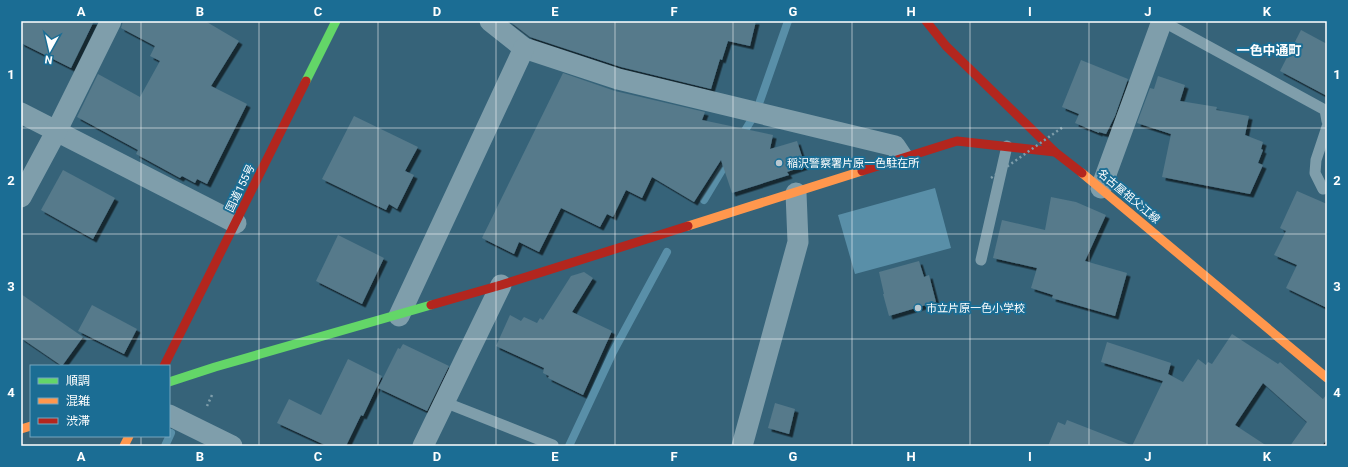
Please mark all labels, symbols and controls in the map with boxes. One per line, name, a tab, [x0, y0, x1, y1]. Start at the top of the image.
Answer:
text: A	[77, 4, 86, 19]
text: B	[196, 4, 204, 19]
text: C	[314, 4, 323, 19]
text: D	[433, 4, 441, 19]
text: E	[551, 4, 559, 19]
text: F	[670, 4, 678, 19]
text: G	[789, 4, 798, 19]
text: H	[906, 4, 916, 19]
text: I	[1028, 4, 1032, 19]
text: J	[1144, 4, 1152, 19]
text: K	[1263, 4, 1272, 19]
north arrow	[30, 30, 70, 70]
district label: 一色中通町	[1236, 43, 1302, 58]
text: N	[44, 52, 53, 66]
text: 1	[7, 67, 15, 82]
text: 1	[1333, 67, 1341, 82]
place label: 稲沢警察署片原一色駐在所	[787, 157, 920, 170]
marker: 稲沢警察署片原一色駐在所	[774, 158, 784, 168]
street label: 国道155号	[223, 162, 258, 214]
street label: 名古屋祖父江線	[1095, 167, 1162, 226]
text: 2	[7, 173, 15, 188]
text: 2	[1333, 173, 1341, 188]
text: 3	[7, 279, 15, 294]
text: 3	[1333, 279, 1341, 294]
place label: 市立片原一色小学校	[926, 302, 1025, 315]
marker: 市立片原一色小学校	[913, 303, 923, 313]
legend	[30, 365, 170, 437]
text: 順調	[66, 374, 90, 388]
text: 4	[7, 385, 15, 400]
text: 4	[1333, 385, 1341, 400]
text: 混雑	[66, 394, 90, 408]
text: 渋滞	[66, 414, 90, 428]
text: A	[77, 449, 86, 464]
text: B	[196, 449, 204, 464]
text: C	[314, 449, 323, 464]
text: D	[433, 449, 441, 464]
text: E	[551, 449, 559, 464]
text: F	[670, 449, 678, 464]
text: G	[789, 449, 798, 464]
text: H	[906, 449, 916, 464]
text: I	[1028, 449, 1032, 464]
text: J	[1144, 449, 1152, 464]
text: K	[1263, 449, 1272, 464]

